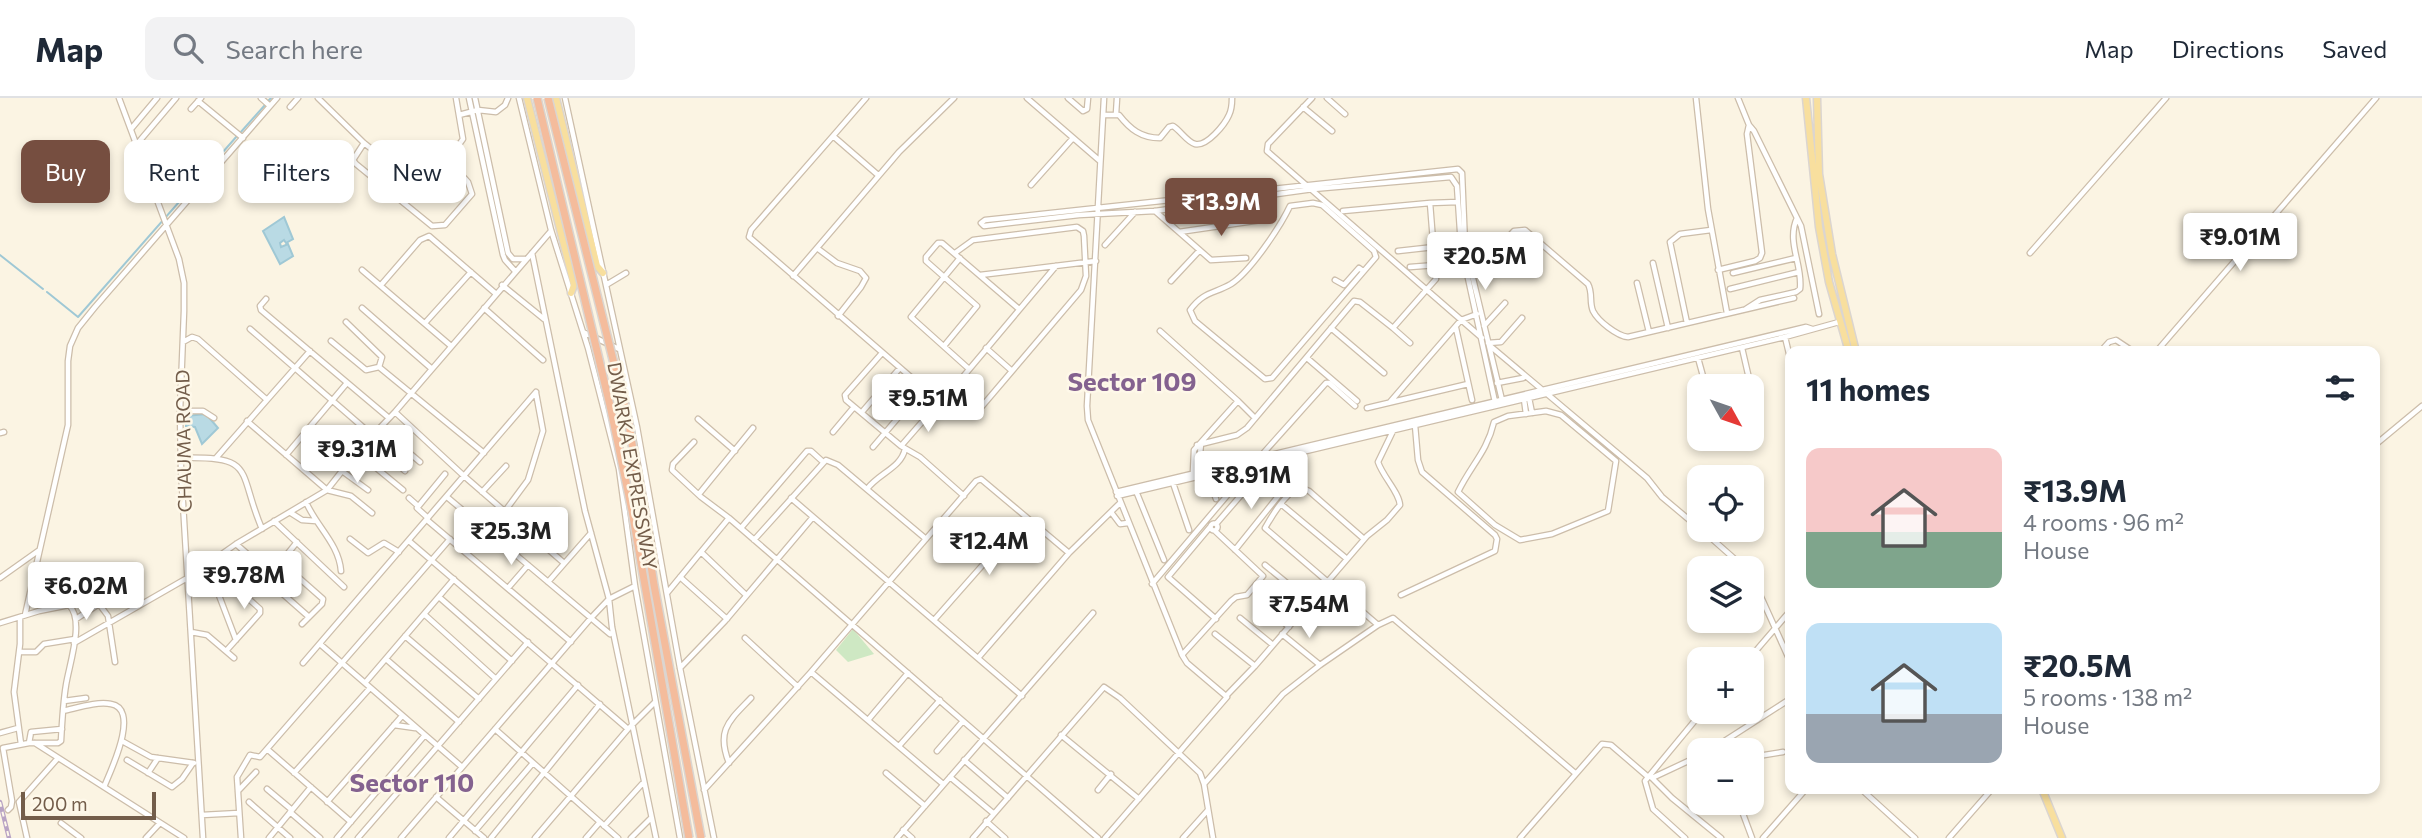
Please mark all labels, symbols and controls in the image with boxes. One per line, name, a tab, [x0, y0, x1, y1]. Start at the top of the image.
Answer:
search box	[145, 17, 635, 80]
text: Map	[35, 28, 103, 69]
icon: search	[169, 29, 207, 67]
text: Search here	[225, 33, 363, 64]
text: Map	[2084, 34, 2134, 63]
text: Directions	[2172, 34, 2284, 63]
text: Saved	[2322, 34, 2387, 63]
chip: Buy	[21, 140, 110, 203]
chip: Rent	[124, 140, 224, 203]
chip: Filters	[238, 140, 354, 203]
chip: New	[368, 140, 466, 203]
pin: ₹13.9M	[1164, 178, 1278, 238]
text: ₹13.9M	[1181, 187, 1261, 215]
pin: ₹9.01M	[2183, 214, 2297, 273]
text: ₹9.01M	[2199, 222, 2281, 250]
pin: ₹20.5M	[1428, 232, 1542, 292]
text: ₹20.5M	[1443, 241, 1527, 269]
street label: DWARKA EXPRESSWAY	[603, 360, 663, 572]
district label: Sector 109	[1067, 365, 1197, 396]
street label: CHAUMA ROAD	[170, 369, 196, 513]
icon: filters	[2321, 369, 2359, 407]
text: 11 homes	[1806, 370, 1930, 407]
pin: ₹9.51M	[871, 374, 985, 434]
north arrow	[1687, 374, 1764, 452]
map controls	[1687, 374, 1764, 815]
text: ₹9.51M	[888, 383, 968, 411]
pin: ₹9.31M	[300, 426, 414, 485]
text: ₹9.31M	[317, 434, 397, 462]
pin: ₹8.91M	[1194, 452, 1308, 511]
text: ₹8.91M	[1211, 460, 1291, 488]
button: locate	[1687, 465, 1764, 542]
text: ₹13.9M	[2023, 471, 2127, 508]
icon: home	[1862, 476, 1946, 560]
pin: ₹25.3M	[454, 508, 568, 567]
text: 4 rooms · 96 m²	[2023, 508, 2184, 536]
text: ₹25.3M	[470, 516, 552, 544]
pin: ₹12.4M	[932, 518, 1046, 577]
text: ₹12.4M	[949, 526, 1029, 554]
text: House	[2023, 536, 2089, 564]
pin: ₹9.78M	[187, 552, 301, 611]
button: layers	[1687, 556, 1764, 633]
text: ₹9.78M	[203, 560, 285, 588]
pin: ₹6.02M	[29, 562, 143, 622]
text: ₹6.02M	[44, 571, 128, 599]
pin: ₹7.54M	[1252, 580, 1366, 640]
text: ₹7.54M	[1269, 589, 1349, 617]
text: ₹20.5M	[2023, 646, 2132, 683]
button: +	[1687, 647, 1764, 724]
icon: home	[1862, 651, 1946, 735]
text: 5 rooms · 138 m²	[2023, 683, 2192, 711]
text: House	[2023, 711, 2089, 739]
button: −	[1687, 738, 1764, 815]
district label: Sector 110	[350, 766, 474, 797]
scale bar	[21, 789, 156, 821]
text: 200 m	[32, 792, 88, 815]

